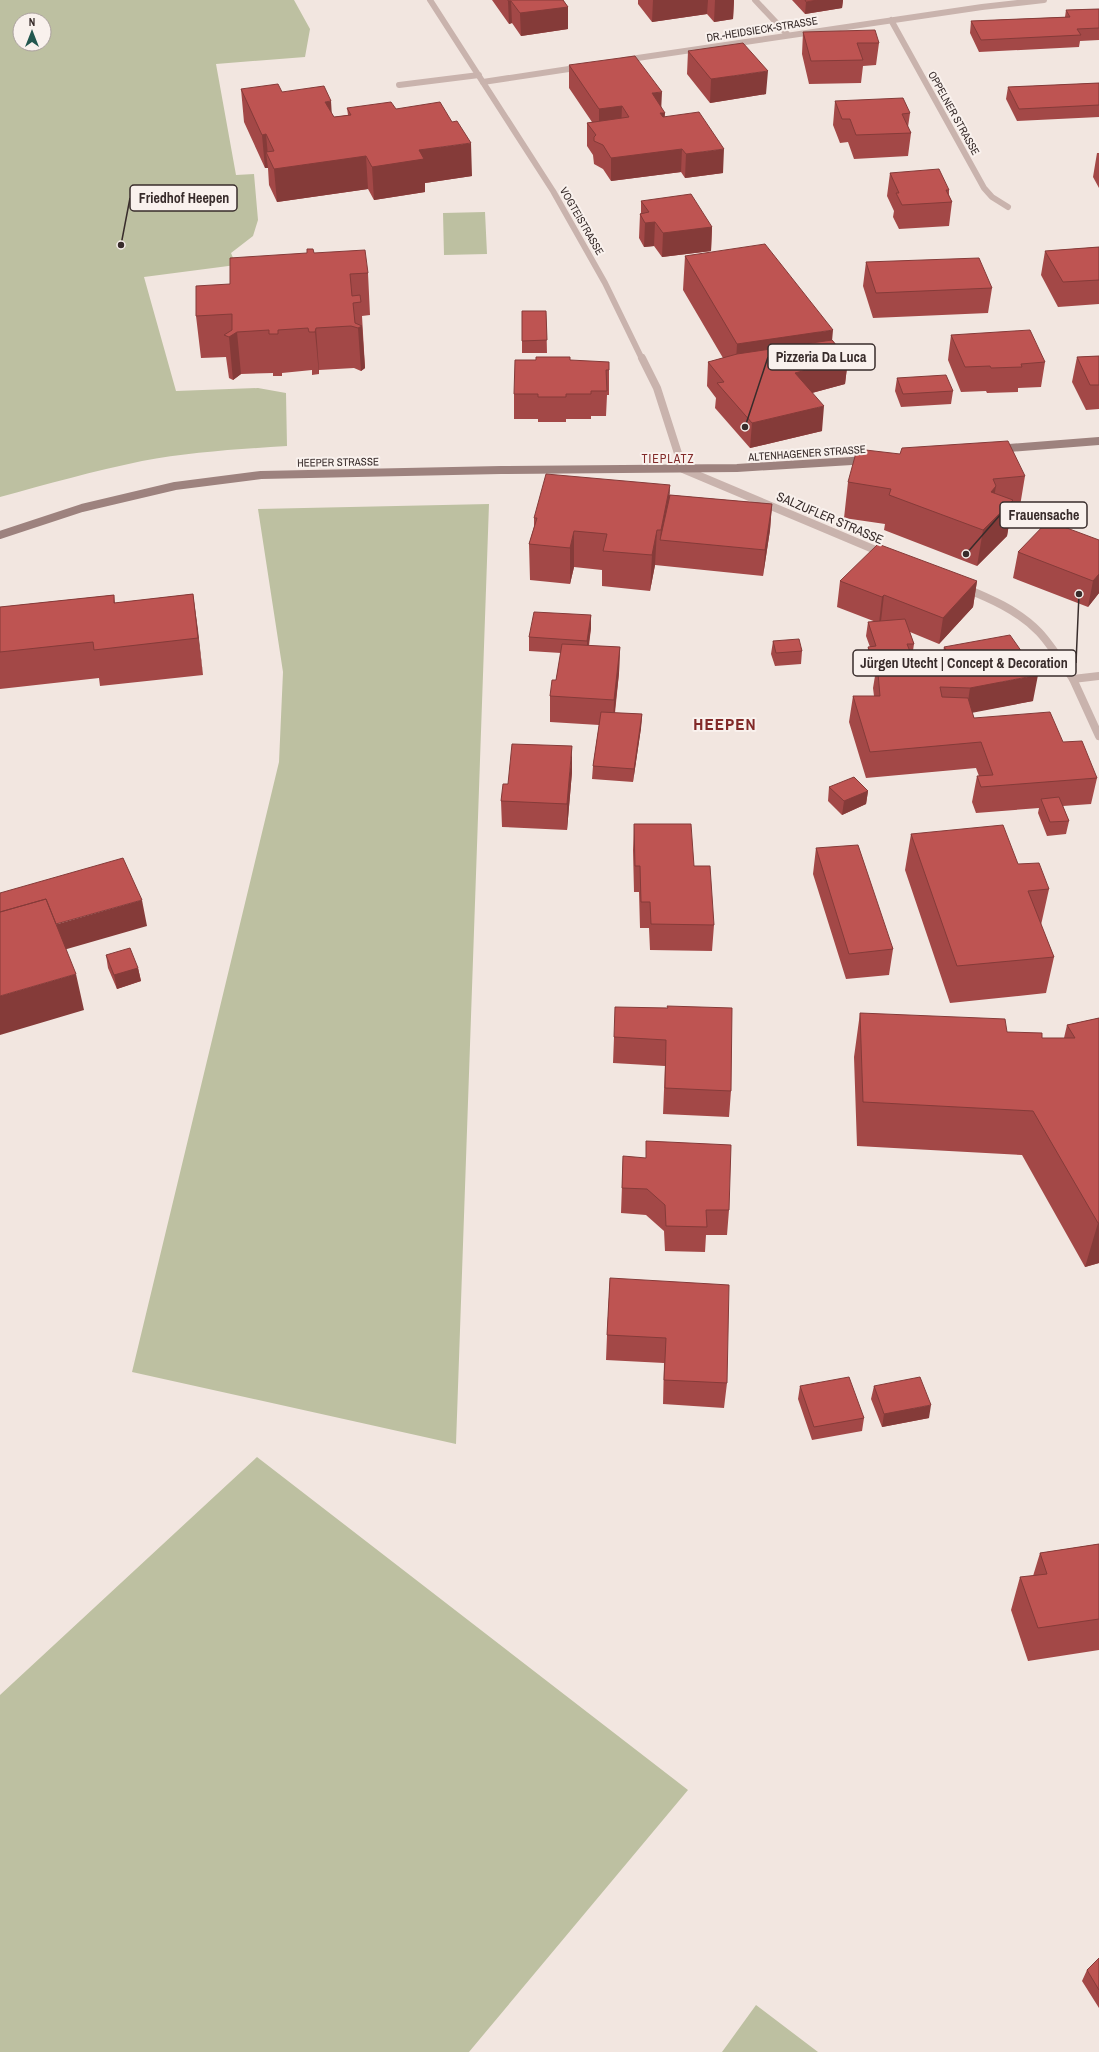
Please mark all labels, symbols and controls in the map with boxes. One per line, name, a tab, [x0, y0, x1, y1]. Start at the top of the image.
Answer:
north arrow	[12, 12, 52, 52]
street label: DR.-HEIDSIECK-STRASSE	[705, 13, 819, 45]
text: N	[29, 15, 35, 29]
street label: OPPELNER STRASSE	[925, 69, 983, 157]
callout: Friedhof Heepen	[130, 185, 237, 211]
street label: VOGTEISTRASSE	[557, 185, 607, 257]
text: Friedhof Heepen	[139, 189, 229, 207]
callout: Pizzeria Da Luca	[768, 344, 875, 370]
text: Pizzeria Da Luca	[776, 348, 867, 366]
street label: ALTENHAGENER STRASSE	[747, 442, 866, 464]
district label: TIEPLATZ	[641, 451, 695, 467]
street label: HEEPER STRASSE	[297, 454, 379, 470]
street label: SALZUFLER STRASSE	[774, 488, 886, 548]
callout: Frauensache	[1000, 502, 1087, 528]
text: Frauensache	[1009, 506, 1079, 524]
callout: Jürgen Utecht | Concept & Decoration	[853, 650, 1076, 676]
text: Jürgen Utecht | Concept & Decoration	[860, 654, 1068, 672]
district label: HEEPEN	[693, 712, 757, 735]

